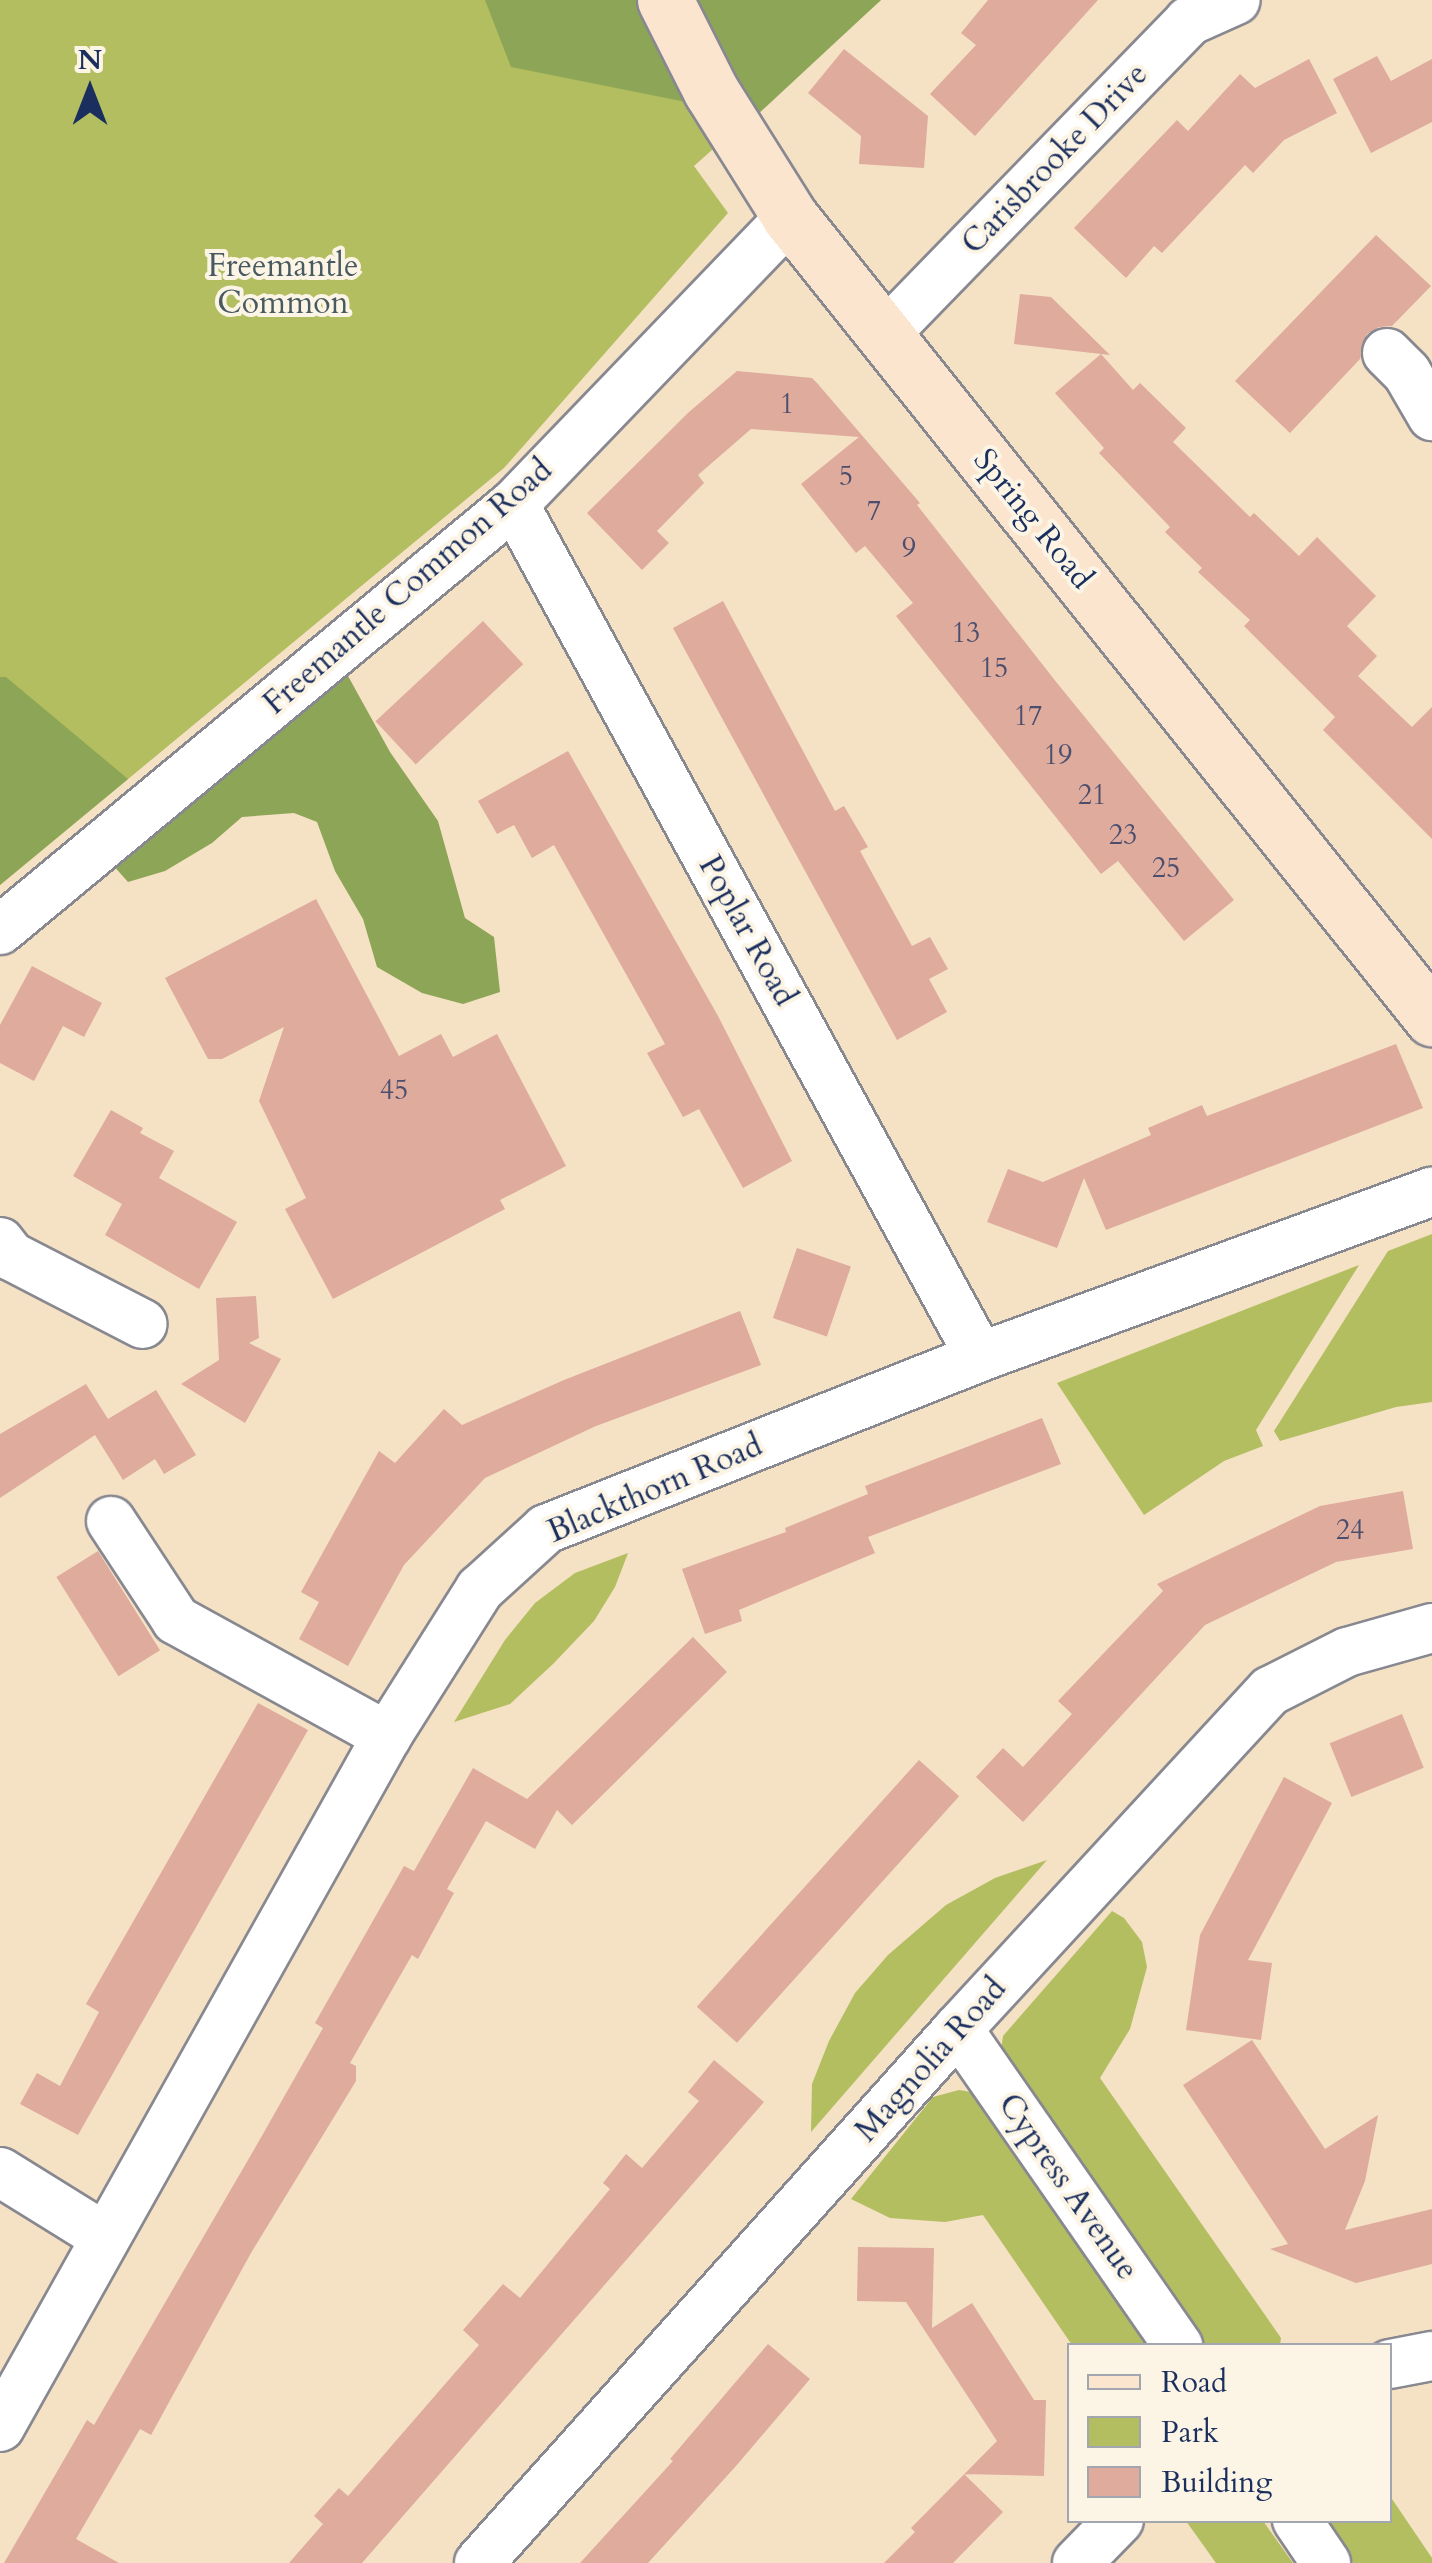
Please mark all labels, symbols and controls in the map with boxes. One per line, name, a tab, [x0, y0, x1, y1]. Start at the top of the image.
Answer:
north arrow	[40, 40, 140, 140]
text: N	[78, 41, 102, 79]
street label: Carisbrooke Drive	[954, 55, 1156, 263]
park label: Freemantle Common	[208, 248, 358, 323]
house number: 1	[780, 387, 794, 421]
street label: Spring Road	[965, 441, 1101, 597]
street label: Freemantle Common Road	[256, 451, 560, 723]
house number: 5	[839, 459, 853, 493]
house number: 7	[867, 494, 881, 528]
house number: 9	[902, 531, 916, 565]
house number: 13	[952, 616, 980, 650]
house number: 15	[980, 651, 1008, 685]
house number: 17	[1014, 699, 1042, 733]
house number: 19	[1044, 738, 1072, 772]
house number: 21	[1078, 778, 1106, 812]
house number: 23	[1109, 818, 1137, 852]
street label: Poplar Road	[690, 849, 804, 1013]
house number: 25	[1152, 851, 1180, 885]
house number: 45	[380, 1073, 408, 1107]
street label: Blackthorn Road	[542, 1427, 768, 1551]
house number: 24	[1336, 1513, 1364, 1547]
street label: Magnolia Road	[847, 1970, 1015, 2150]
street label: Cypress Avenue	[990, 2087, 1146, 2287]
legend	[1067, 2343, 1392, 2523]
text: Road	[1161, 2362, 1227, 2403]
text: Park	[1161, 2412, 1219, 2453]
text: Building	[1161, 2462, 1272, 2503]

